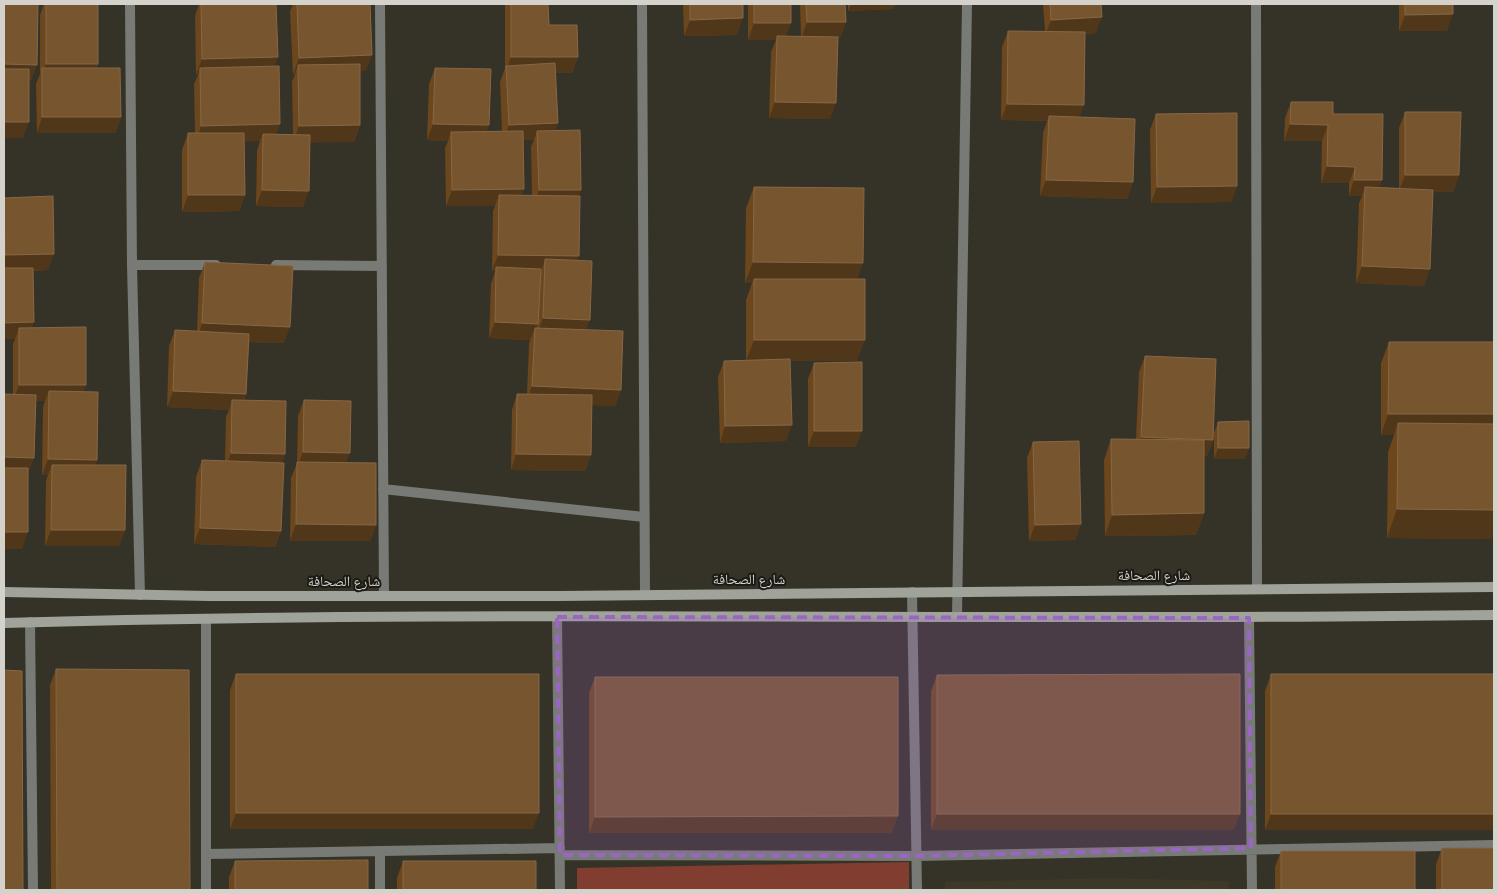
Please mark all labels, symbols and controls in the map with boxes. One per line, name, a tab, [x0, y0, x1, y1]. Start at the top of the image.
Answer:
street label: شارع الصحافة	[1118, 567, 1190, 585]
street label: شارع الصحافة	[713, 571, 785, 589]
street label: شارع الصحافة	[308, 573, 380, 591]

